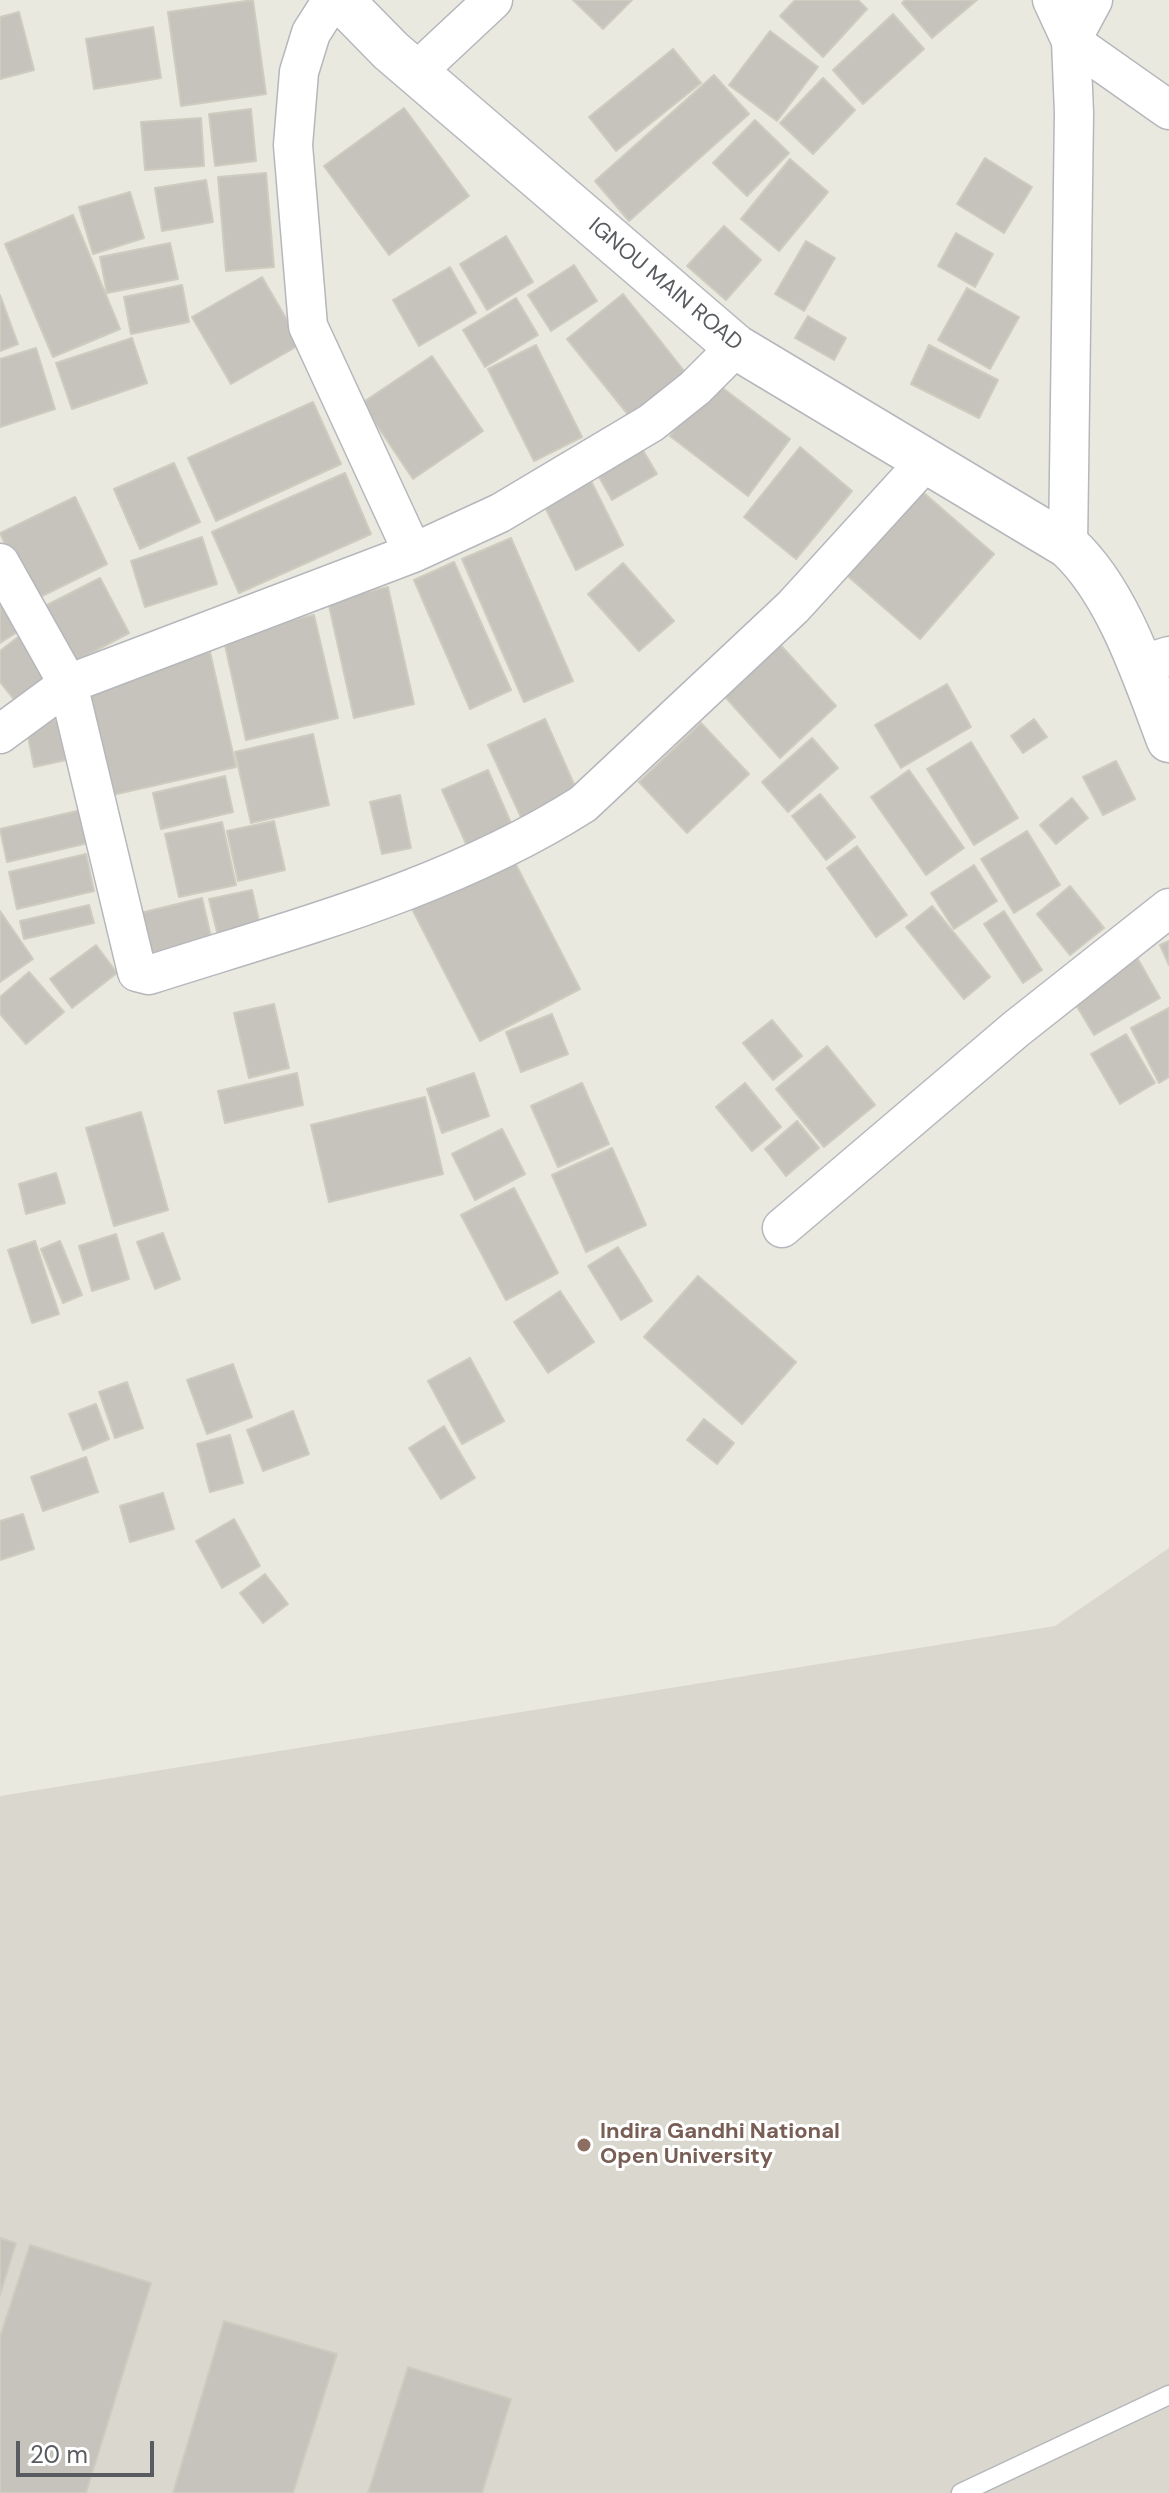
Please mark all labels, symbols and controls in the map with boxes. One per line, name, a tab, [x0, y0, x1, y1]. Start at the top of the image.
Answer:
street label: IGNOU MAIN ROAD	[583, 213, 747, 357]
place label: Indira Gandhi National Open University	[600, 2119, 840, 2170]
marker: Indira Gandhi National Open University	[575, 2136, 593, 2154]
scale bar	[20, 2425, 158, 2475]
text: 20 m	[30, 2439, 88, 2470]

